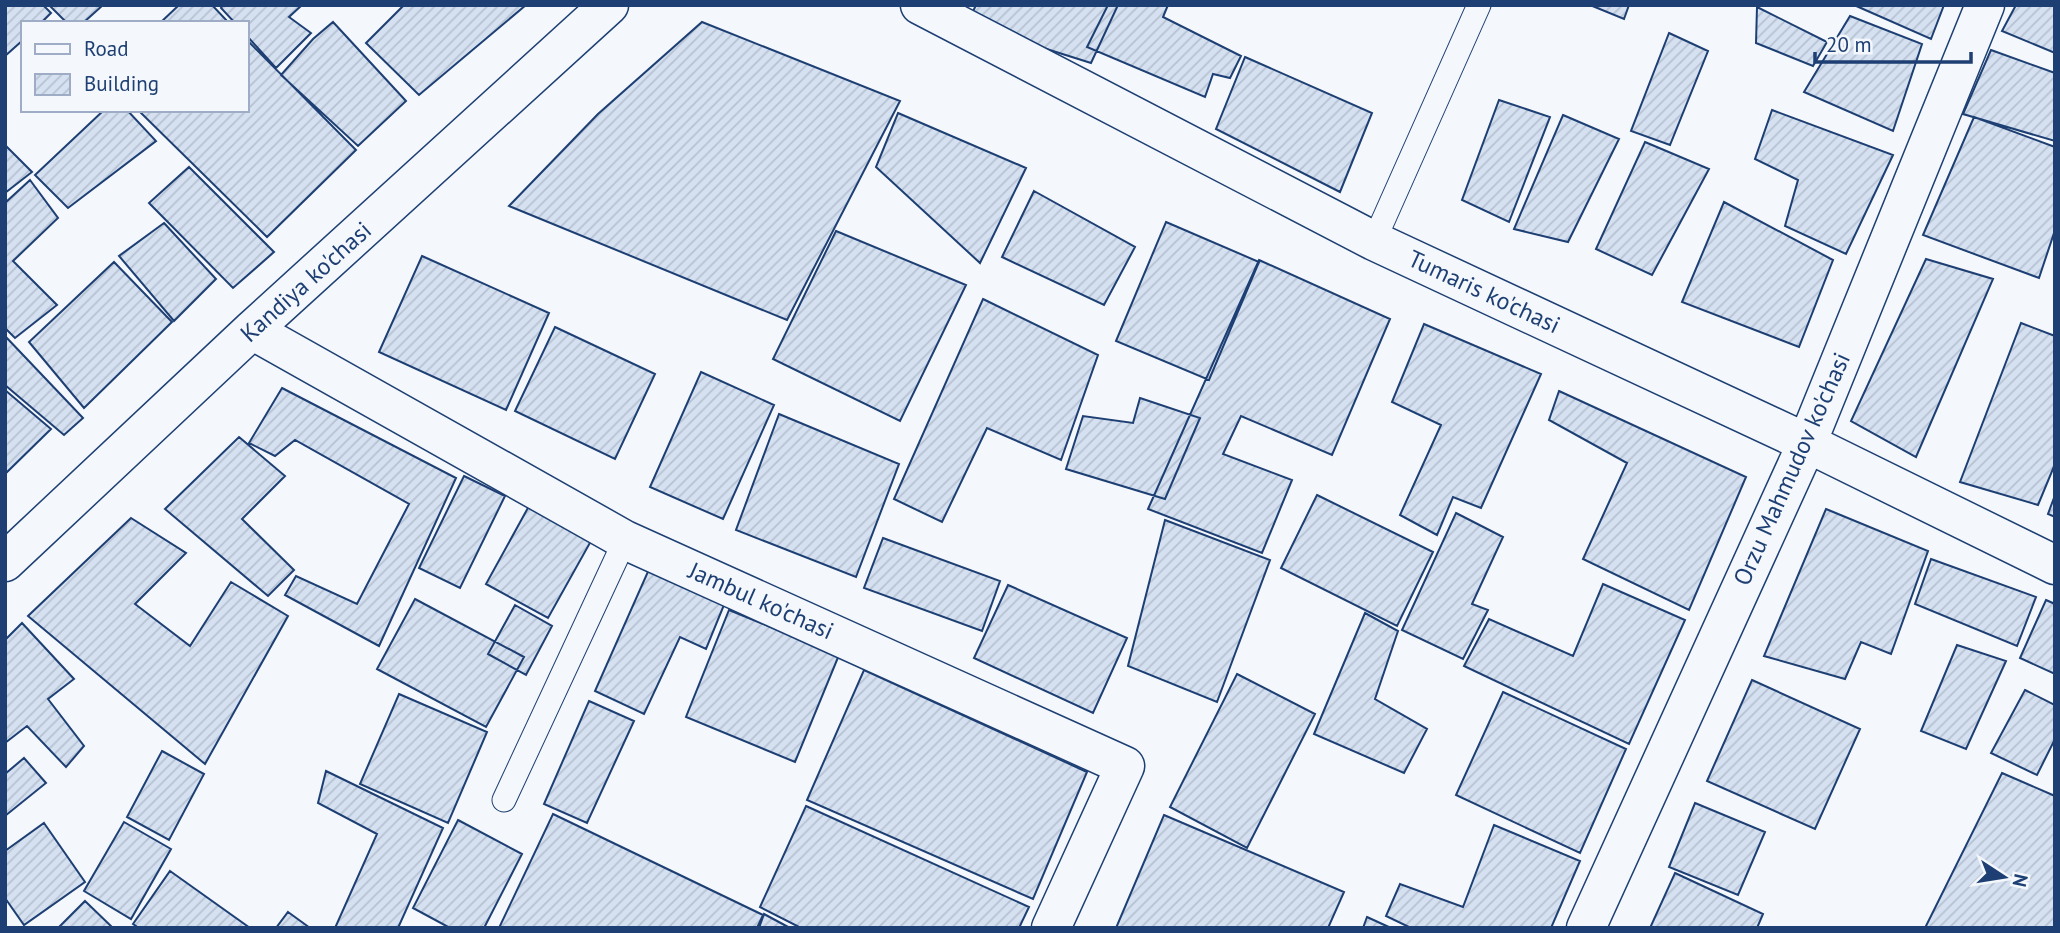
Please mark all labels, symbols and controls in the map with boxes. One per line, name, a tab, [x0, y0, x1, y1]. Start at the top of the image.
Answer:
legend	[21, 21, 248, 112]
scale bar	[1815, 21, 1971, 65]
text: 20 m	[1826, 31, 1872, 58]
text: Road	[84, 35, 128, 62]
text: Building	[84, 70, 159, 97]
street label: Kandiya ko'chasi	[234, 215, 378, 349]
street label: Tumaris ko'chasi	[1403, 243, 1565, 340]
street label: Orzu Mahmudov ko'chasi	[1726, 348, 1857, 590]
street label: Jambul ko'chasi	[683, 554, 839, 646]
north arrow	[1969, 842, 2039, 912]
text: N	[2008, 872, 2034, 889]

